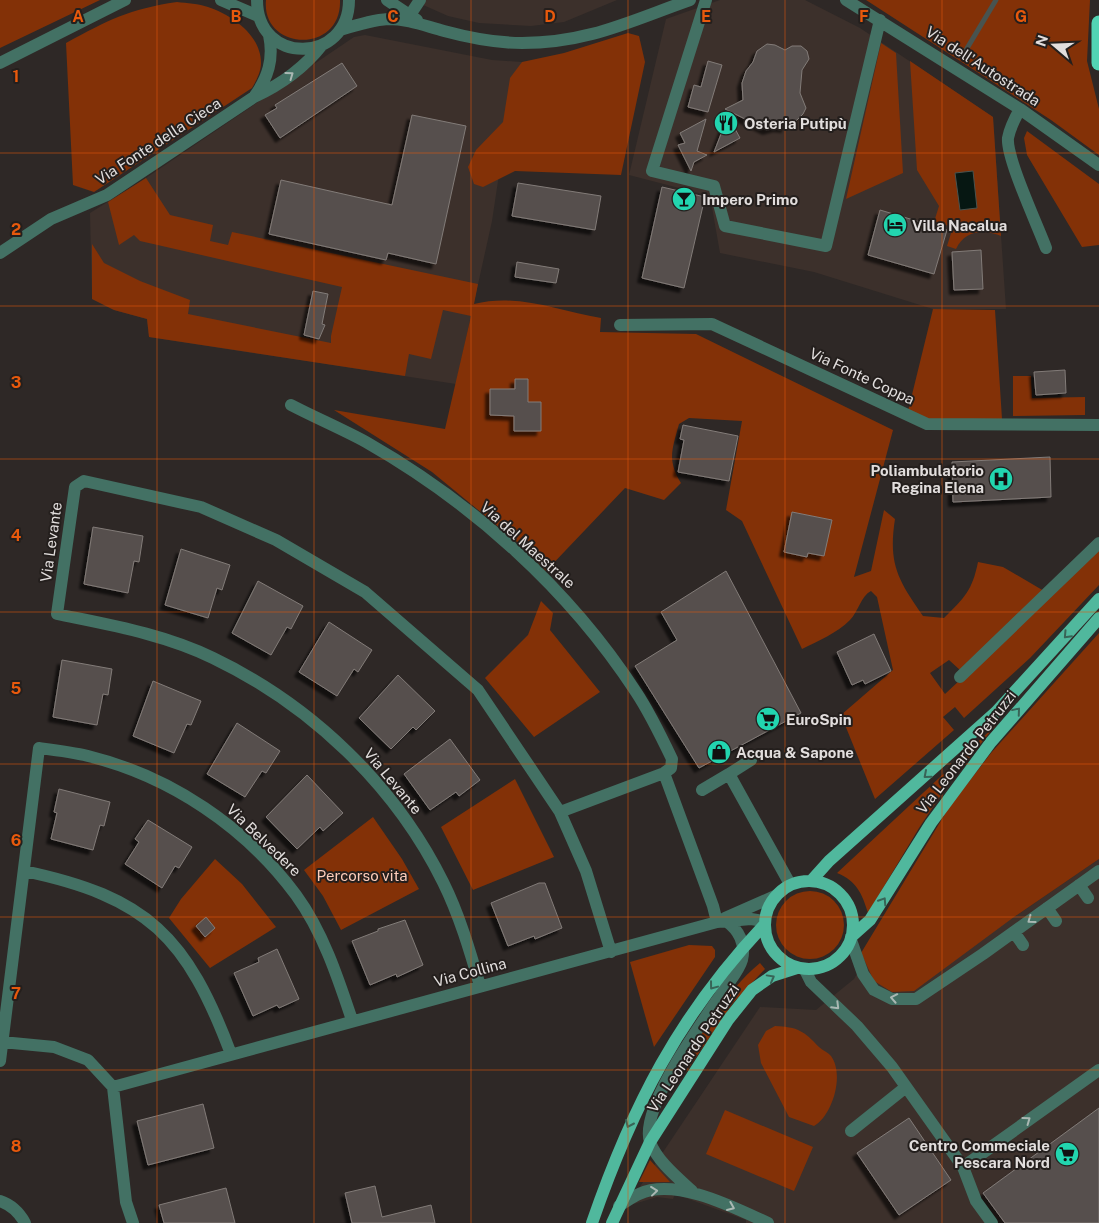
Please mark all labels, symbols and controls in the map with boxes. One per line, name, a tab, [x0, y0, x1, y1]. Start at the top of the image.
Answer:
text: A	[72, 7, 84, 26]
text: B	[231, 7, 242, 26]
text: C	[387, 7, 399, 26]
text: D	[544, 7, 556, 26]
text: E	[701, 7, 711, 26]
text: F	[859, 7, 869, 26]
text: G	[1015, 7, 1027, 26]
north arrow	[1029, 20, 1079, 70]
street label: Via dell'Autostrada	[923, 23, 1043, 109]
text: N	[1032, 33, 1051, 49]
text: 1	[13, 67, 19, 86]
one-way arrow	[285, 71, 294, 81]
street label: Via Fonte della Cieca	[92, 94, 224, 188]
restaurant icon: Osteria Putipù	[713, 110, 739, 136]
place label: Osteria Putipù	[744, 115, 847, 132]
bar icon: Impero Primo	[671, 186, 697, 212]
place label: Impero Primo	[702, 191, 798, 208]
hotel icon: Villa Nacalua	[882, 212, 908, 238]
place label: Villa Nacalua	[912, 217, 1007, 234]
text: 2	[11, 220, 21, 239]
street label: Via Fonte Coppa	[807, 344, 917, 408]
text: 3	[11, 373, 21, 392]
place label: Poliambulatorio Regina Elena	[870, 462, 984, 496]
hospital icon: Poliambulatorio Regina Elena	[988, 466, 1014, 492]
street label: Via del Maestrale	[477, 498, 579, 592]
street label: Via Levante	[37, 501, 65, 583]
text: 4	[11, 526, 22, 545]
one-way arrow	[1064, 630, 1073, 639]
text: 5	[11, 679, 22, 698]
street label: Via Leonardo Petruzzi	[913, 687, 1019, 817]
supermarket icon: EuroSpin	[755, 706, 781, 732]
one-way arrow	[1011, 708, 1020, 717]
place label: EuroSpin	[786, 711, 852, 728]
shop icon: Acqua & Sapone	[706, 739, 732, 765]
place label: Acqua & Sapone	[736, 744, 854, 761]
street label: Via Levante	[361, 745, 425, 817]
one-way arrow	[924, 769, 933, 778]
street label: Via Belvedere	[223, 800, 305, 880]
text: 6	[11, 831, 21, 850]
park label: Percorso vita	[317, 867, 407, 884]
one-way arrow	[876, 897, 886, 906]
one-way arrow	[1027, 914, 1037, 923]
street label: Via Collina	[432, 954, 508, 990]
one-way arrow	[766, 974, 775, 984]
one-way arrow	[710, 980, 719, 990]
street label: Via Leonardo Petruzzi	[644, 981, 742, 1115]
text: 7	[11, 984, 21, 1003]
one-way arrow	[889, 994, 898, 1004]
one-way arrow	[830, 1000, 839, 1009]
one-way arrow	[1021, 1117, 1031, 1126]
one-way arrow	[625, 1119, 636, 1128]
text: 8	[11, 1137, 22, 1156]
place label: Centro Commeciale Pescara Nord	[909, 1137, 1050, 1171]
supermarket icon: Centro Commeciale Pescara Nord	[1054, 1141, 1080, 1167]
one-way arrow	[650, 1186, 658, 1197]
one-way arrow	[726, 1200, 735, 1211]

